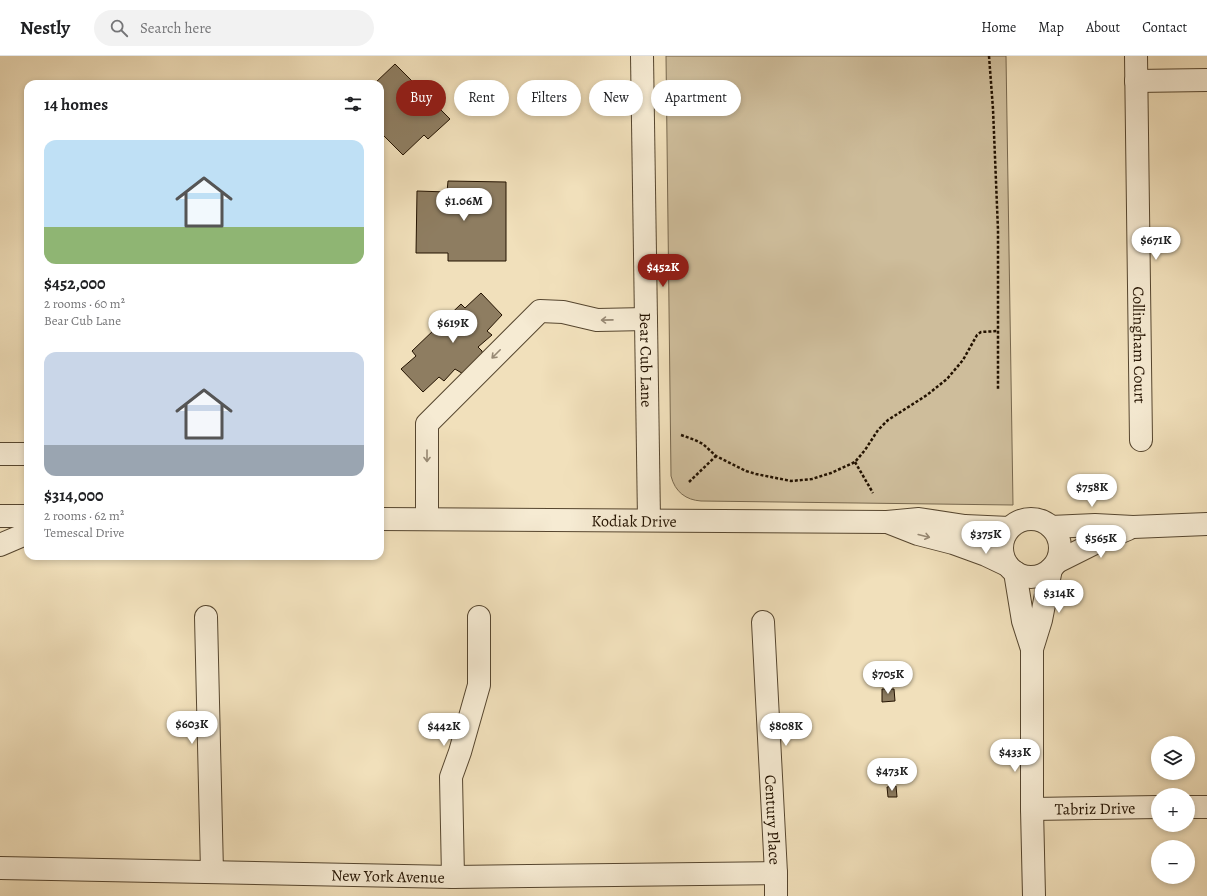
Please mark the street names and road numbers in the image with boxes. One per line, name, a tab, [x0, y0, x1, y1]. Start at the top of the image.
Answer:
street label: Collingham Court	[1127, 286, 1151, 404]
street label: Bear Cub Lane	[634, 312, 657, 408]
street label: Kodiak Drive	[591, 510, 677, 533]
street label: Century Place	[759, 774, 786, 865]
street label: Tabriz Drive	[1054, 797, 1136, 821]
street label: New York Avenue	[331, 865, 445, 889]

